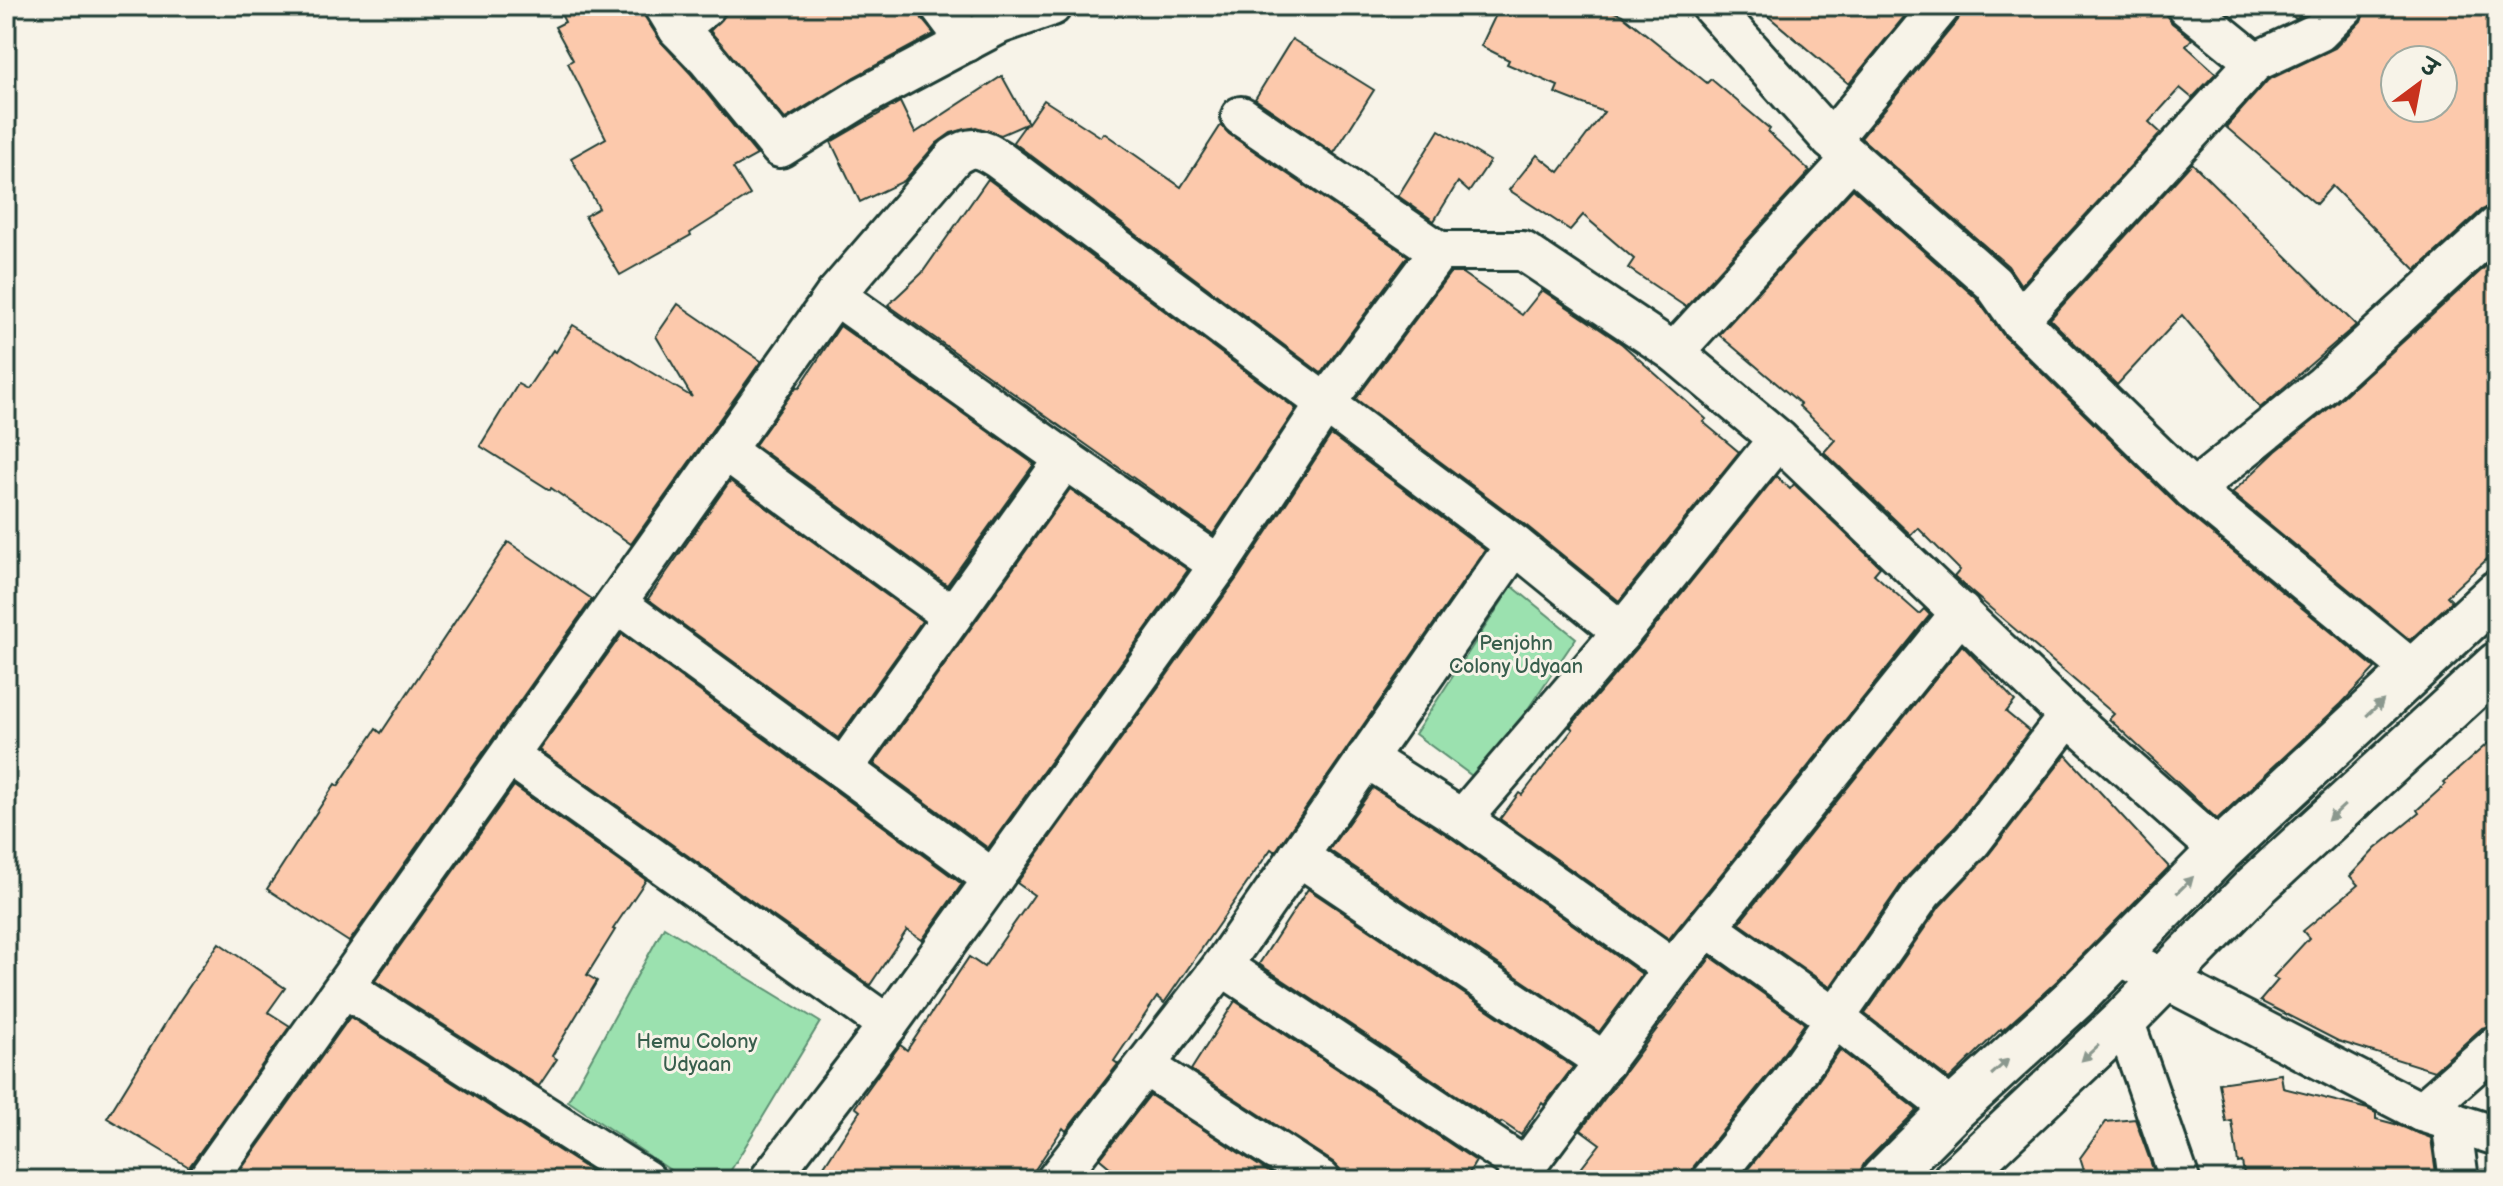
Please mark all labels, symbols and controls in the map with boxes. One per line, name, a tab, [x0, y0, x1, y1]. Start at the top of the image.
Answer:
north arrow	[2379, 44, 2459, 124]
text: उ	[2414, 52, 2444, 85]
park label: Penjohn Colony Udyaan	[1449, 632, 1583, 679]
one-way arrow	[2365, 700, 2385, 717]
one-way arrow	[2327, 803, 2346, 821]
one-way arrow	[2175, 876, 2194, 895]
park label: Hemu Colony Udyaan	[636, 1030, 758, 1077]
one-way arrow	[2081, 1043, 2100, 1061]
one-way arrow	[1990, 1059, 2009, 1077]

